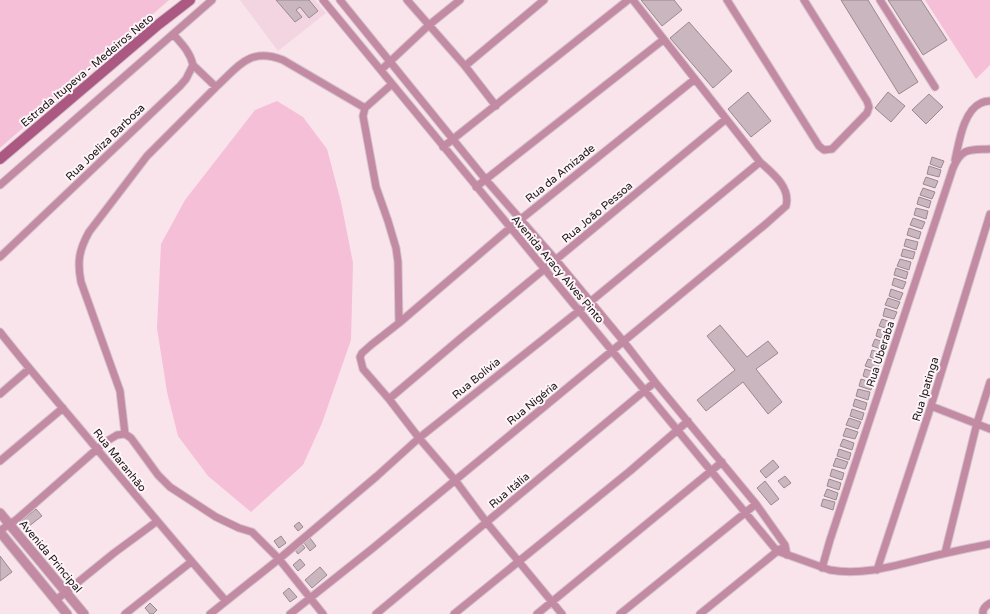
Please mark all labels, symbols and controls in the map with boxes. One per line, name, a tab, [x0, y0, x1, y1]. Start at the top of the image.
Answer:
street label: Estrada Itupeva - Medeiros Neto	[18, 11, 157, 130]
street label: Rua Joeliza Barbosa	[63, 101, 148, 183]
street label: Rua da Amizade	[523, 141, 598, 205]
street label: Rua João Pessoa	[559, 179, 635, 246]
street label: Avenida Aracy Alves Pinto	[509, 213, 607, 326]
street label: Rua Uberaba	[864, 320, 897, 389]
street label: Rua Bolívia	[450, 355, 503, 402]
street label: Rua Ipatinga	[910, 356, 941, 423]
street label: Rua Nigéria	[504, 379, 560, 428]
street label: Rua Maranhão	[90, 426, 149, 495]
street label: Rua Itália	[487, 470, 532, 511]
street label: Avenida Principal	[17, 517, 85, 595]

